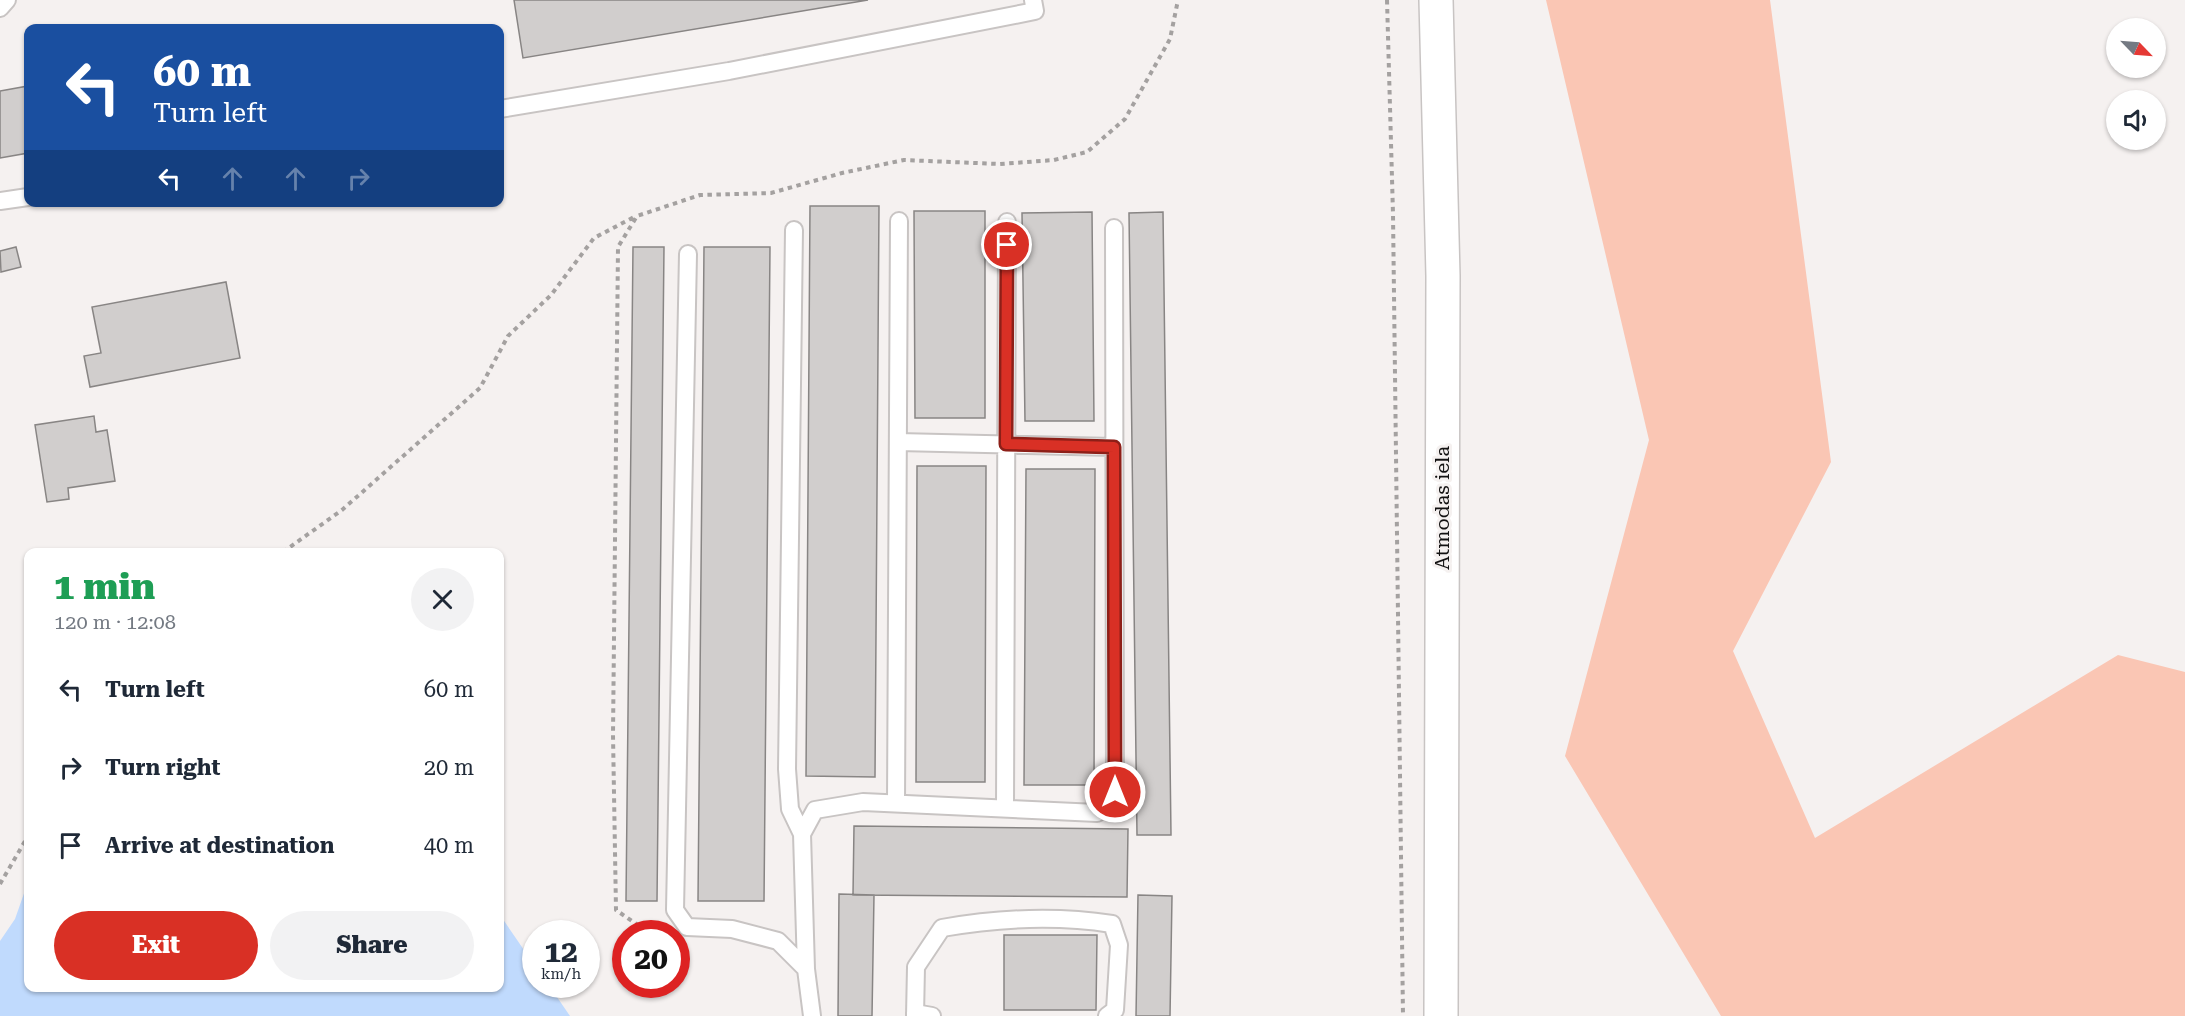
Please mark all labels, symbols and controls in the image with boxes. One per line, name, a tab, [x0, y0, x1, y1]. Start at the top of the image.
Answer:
north arrow	[2106, 18, 2166, 78]
map controls	[2106, 18, 2166, 150]
text: 60 m	[153, 47, 251, 96]
icon: left	[54, 48, 132, 126]
button: sound	[2106, 90, 2166, 150]
text: Turn left	[153, 97, 267, 129]
icon: left	[153, 162, 186, 195]
icon: ahead	[216, 162, 249, 195]
icon: ahead	[279, 162, 312, 195]
icon: right	[342, 162, 375, 195]
pin	[981, 219, 1032, 270]
icon: arrive	[990, 228, 1023, 261]
street label: Atmodas iela	[1430, 446, 1454, 570]
text: 1 min	[54, 566, 155, 608]
button: close	[411, 568, 474, 631]
text: 120 m · 12:08	[54, 610, 176, 634]
icon: left	[54, 673, 87, 706]
text: Turn left	[105, 677, 205, 702]
text: 60 m	[424, 677, 474, 702]
icon: right	[54, 751, 87, 784]
text: Turn right	[105, 755, 220, 780]
text: 20 m	[424, 755, 474, 780]
position arrow	[1083, 760, 1147, 824]
icon: arrive	[54, 829, 87, 862]
text: Arrive at destination	[105, 833, 334, 858]
text: 40 m	[424, 833, 474, 858]
button: Exit	[54, 911, 258, 980]
button: Share	[270, 911, 474, 980]
speed limit sign: 20	[612, 920, 690, 998]
text: 12	[544, 934, 578, 969]
text: km/h	[541, 965, 581, 983]

